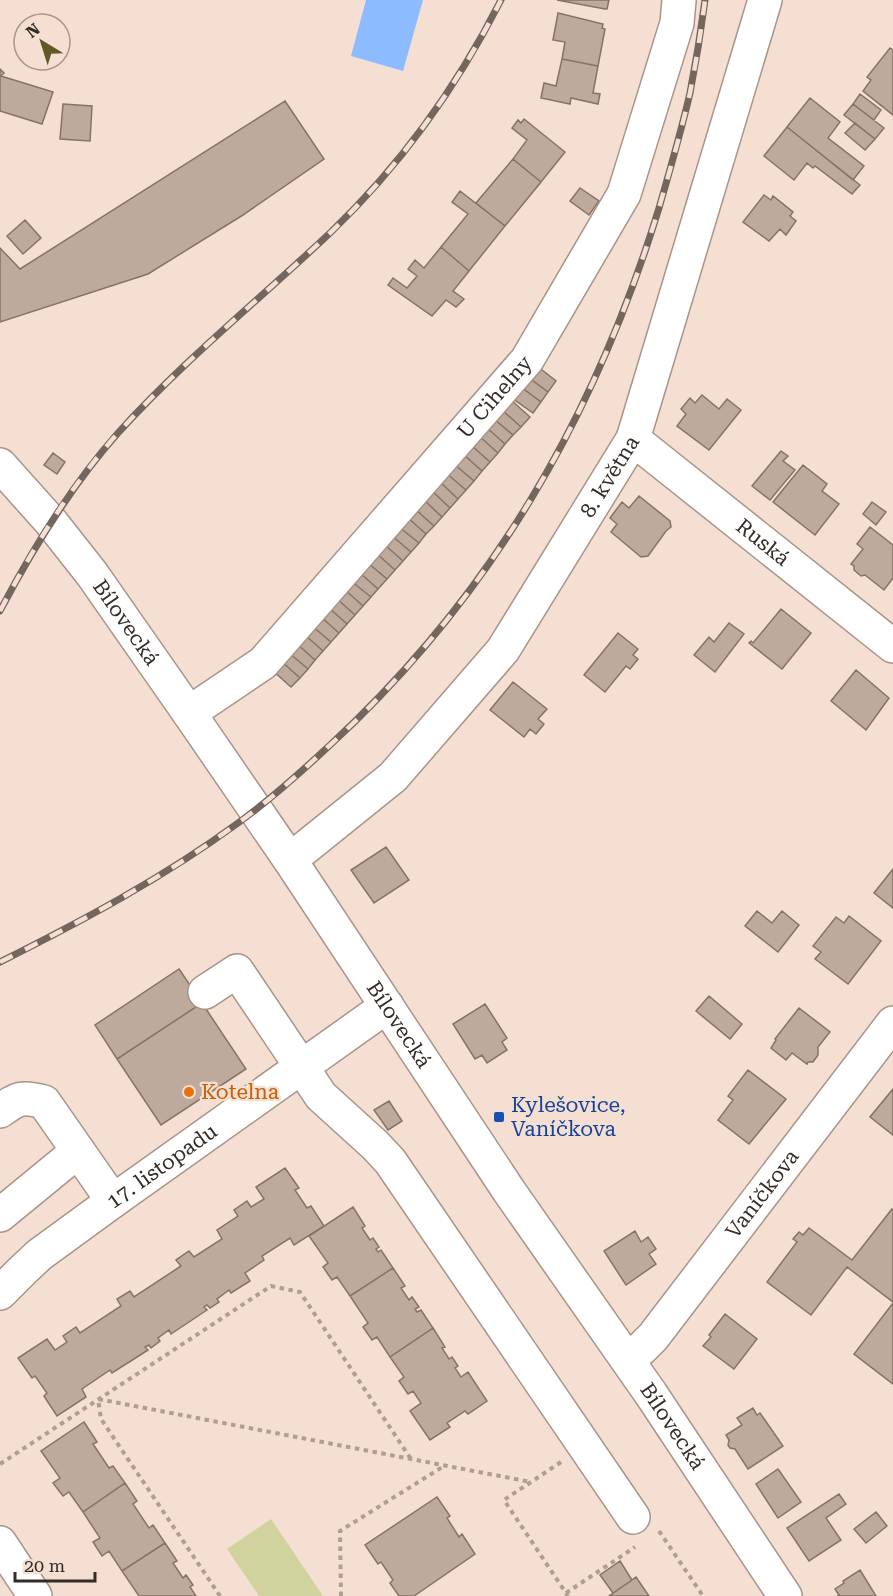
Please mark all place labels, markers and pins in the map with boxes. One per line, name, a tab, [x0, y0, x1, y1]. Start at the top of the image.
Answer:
place label: Kotelna	[201, 1080, 280, 1104]
marker: Kotelna	[182, 1085, 196, 1099]
place label: Kylešovice, Vaníčkova	[511, 1093, 626, 1141]
marker: Kylešovice, Vaníčkova	[492, 1110, 506, 1124]

